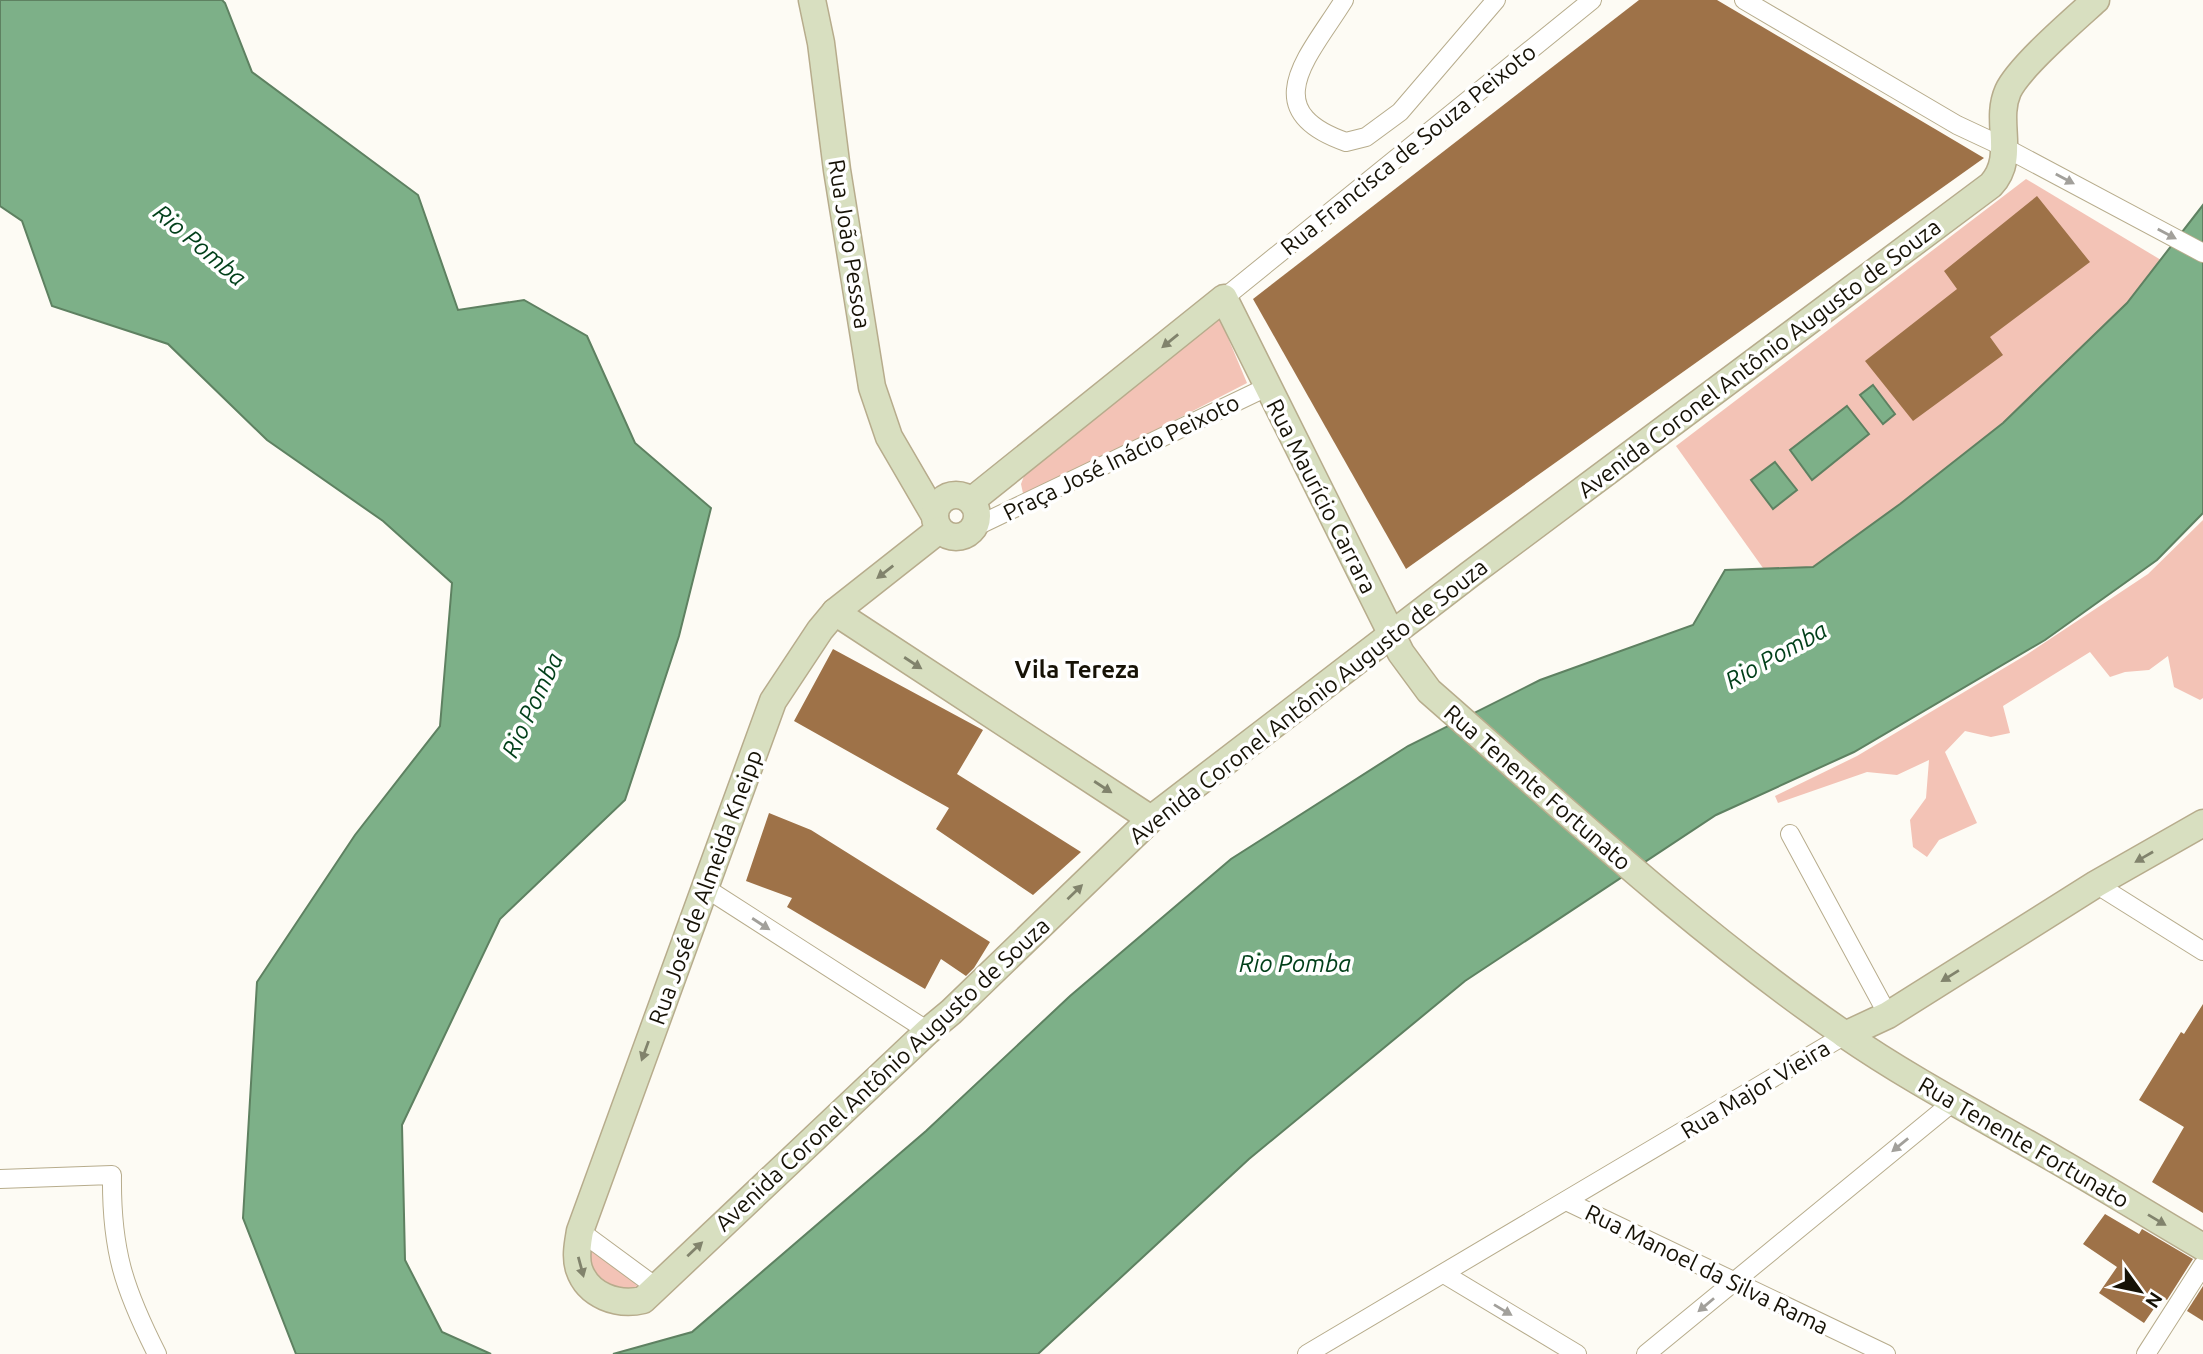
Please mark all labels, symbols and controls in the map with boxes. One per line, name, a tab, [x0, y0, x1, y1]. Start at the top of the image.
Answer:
street label: Rua Francisca de Souza Peixoto	[1276, 38, 1540, 260]
street label: Rua João Pessoa	[824, 158, 876, 330]
one-way arrow	[2055, 173, 2074, 185]
water label: Rio Pomba	[148, 199, 252, 291]
street label: Avenida Coronel Antônio Augusto de Souza	[1573, 213, 1945, 503]
one-way arrow	[2157, 228, 2177, 240]
one-way arrow	[1162, 333, 1180, 348]
street label: Praça José Inácio Peixoto	[999, 389, 1243, 525]
street label: Rua Maurício Carrara	[1262, 395, 1382, 597]
street label: Avenida Coronel Antônio Augusto de Souza	[1124, 554, 1492, 848]
one-way arrow	[877, 564, 894, 579]
water label: Rio Pomba	[1720, 616, 1832, 694]
water label: Rio Pomba	[496, 648, 568, 762]
one-way arrow	[903, 656, 923, 669]
district label: Vila Tereza	[1014, 656, 1140, 683]
street label: Rua Tenente Fortunato	[1440, 699, 1636, 875]
street label: Rua José de Almeida Kneipp	[644, 746, 766, 1028]
one-way arrow	[1093, 781, 1113, 794]
one-way arrow	[2134, 851, 2153, 863]
one-way arrow	[1066, 883, 1083, 900]
street label: Avenida Coronel Antônio Augusto de Souza	[710, 912, 1054, 1236]
one-way arrow	[752, 917, 771, 930]
water label: Rio Pomba	[1239, 950, 1351, 977]
one-way arrow	[1940, 969, 1959, 982]
street label: Rua Major Vieira	[1676, 1035, 1834, 1143]
one-way arrow	[639, 1041, 650, 1062]
street label: Rua Tenente Fortunato	[1914, 1072, 2134, 1212]
one-way arrow	[1892, 1137, 1909, 1152]
street label: Rua Manoel da Silva Rama	[1581, 1199, 1833, 1339]
one-way arrow	[2148, 1214, 2167, 1226]
one-way arrow	[686, 1242, 703, 1258]
one-way arrow	[576, 1256, 586, 1277]
north arrow	[2105, 1256, 2175, 1326]
text: N	[2141, 1288, 2167, 1312]
one-way arrow	[1697, 1297, 1714, 1312]
one-way arrow	[1493, 1303, 1512, 1316]

